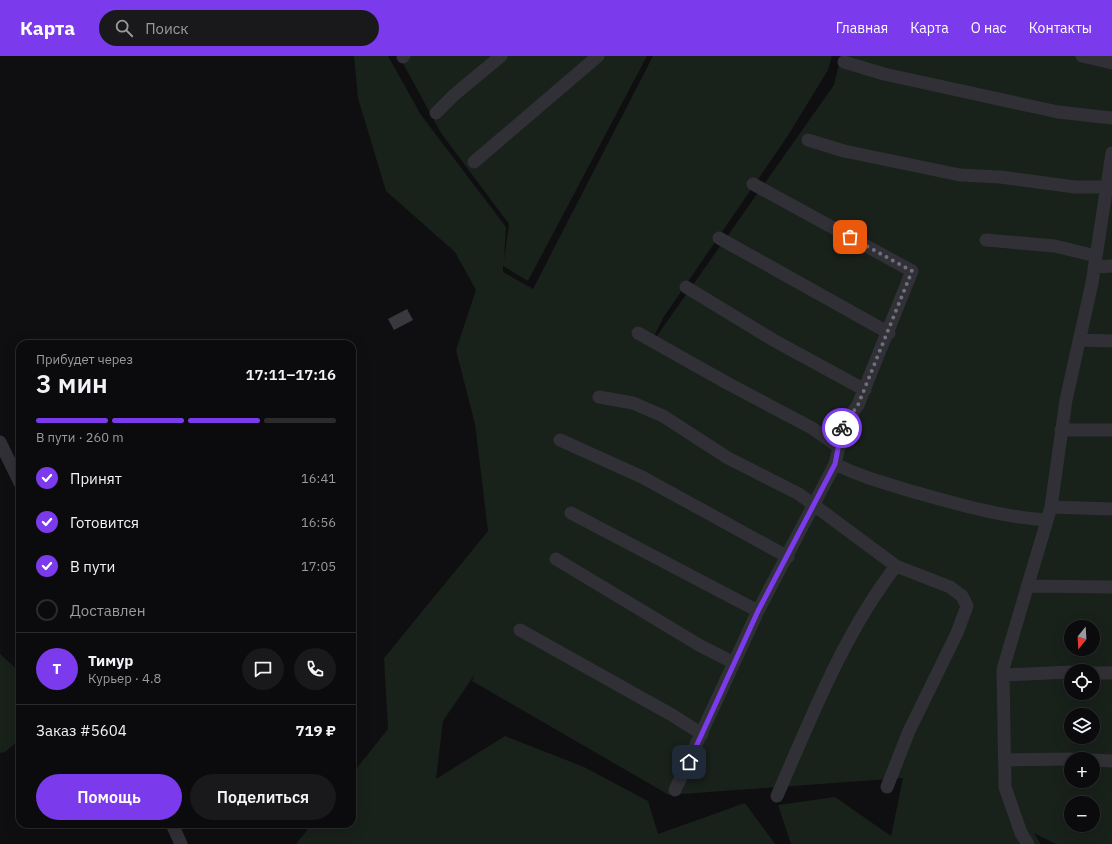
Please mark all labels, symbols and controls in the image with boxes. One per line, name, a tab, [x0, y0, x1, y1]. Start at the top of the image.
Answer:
search box	[99, 10, 379, 46]
text: Карта	[20, 16, 75, 40]
icon: search	[113, 17, 135, 39]
text: Поиск	[145, 19, 189, 38]
text: Главная	[836, 19, 888, 37]
text: Карта	[910, 19, 949, 37]
text: О нас	[971, 19, 1007, 37]
text: Контакты	[1029, 19, 1092, 37]
pin	[833, 220, 867, 254]
icon: bag	[839, 226, 861, 248]
text: Прибудет через	[36, 351, 133, 368]
text: 17:11–17:16	[246, 365, 336, 384]
text: 3 мин	[36, 366, 108, 400]
courier	[822, 408, 862, 448]
icon: bike	[831, 417, 853, 439]
text: В пути · 260 m	[36, 429, 124, 446]
icon: check	[36, 467, 58, 489]
text: Принят	[70, 469, 122, 488]
text: 16:41	[301, 470, 336, 487]
icon: check	[36, 511, 58, 533]
text: Готовится	[70, 513, 139, 532]
text: 16:56	[301, 514, 336, 531]
icon: check	[36, 555, 58, 577]
text: В пути	[70, 557, 115, 576]
text: 17:05	[301, 558, 336, 575]
text: Доставлен	[70, 601, 146, 620]
north arrow	[1064, 620, 1100, 656]
map controls	[1064, 620, 1100, 832]
button: chat	[242, 648, 284, 690]
button: phone	[294, 648, 336, 690]
text: Тимур	[88, 651, 133, 670]
text: Т	[53, 659, 61, 678]
button: locate	[1064, 664, 1100, 700]
text: Курьер · 4.8	[88, 670, 161, 687]
button: layers	[1064, 708, 1100, 744]
text: Заказ #5604	[36, 721, 127, 740]
text: 719 ₽	[296, 721, 336, 740]
pin	[672, 745, 706, 779]
icon: home	[678, 751, 700, 773]
button: +	[1064, 752, 1100, 788]
button: Помощь	[36, 774, 182, 820]
button: Поделиться	[190, 774, 336, 820]
button: −	[1064, 796, 1100, 832]

